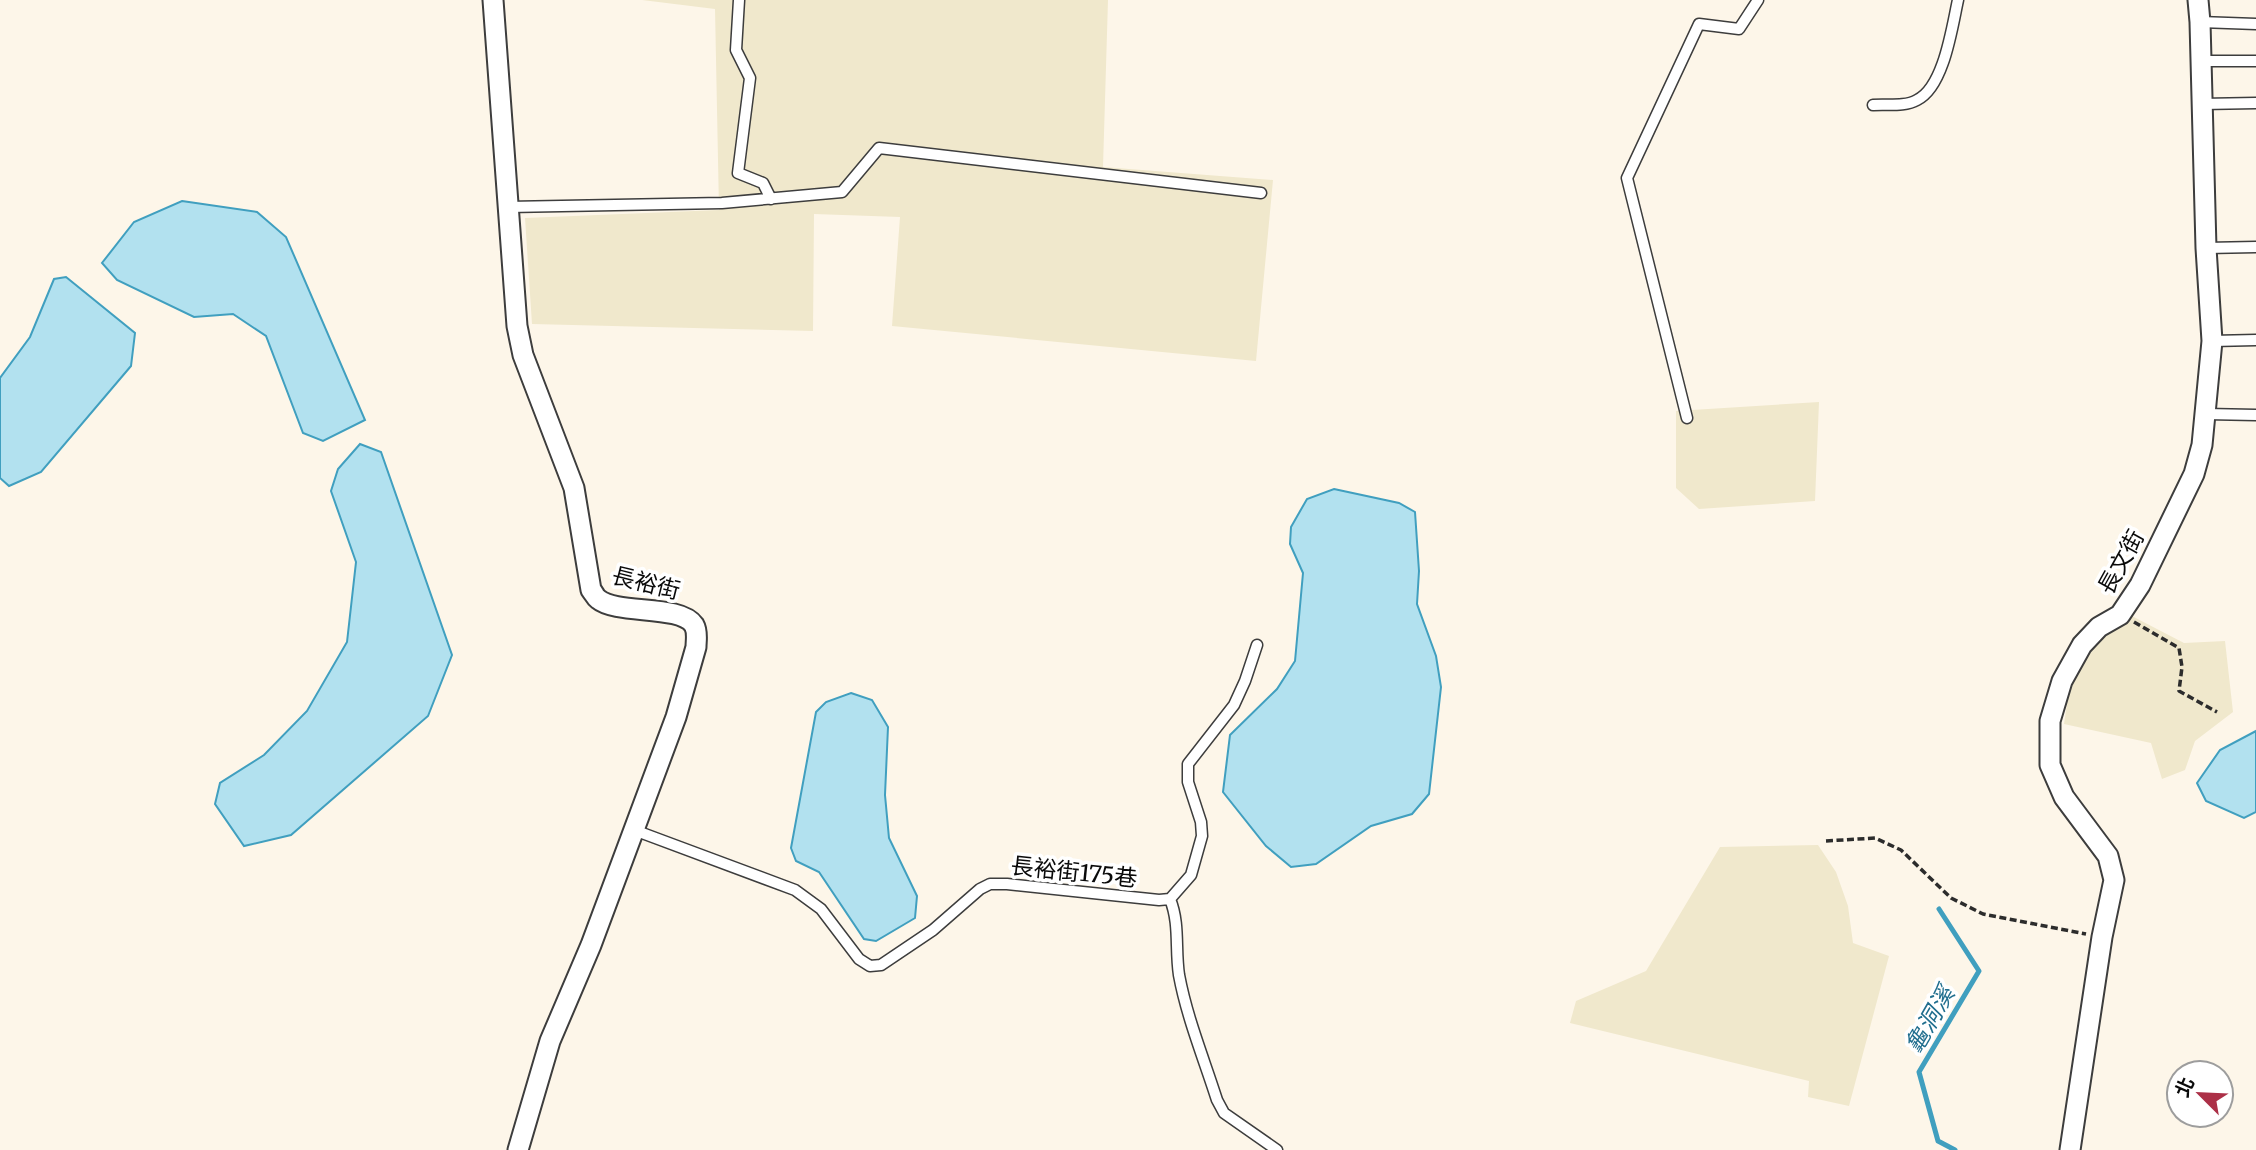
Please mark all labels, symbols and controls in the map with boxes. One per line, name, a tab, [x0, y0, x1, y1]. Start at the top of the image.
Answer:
street label: 長文街	[2091, 525, 2150, 599]
street label: 長裕街	[609, 560, 683, 605]
street label: 長裕街175巷	[1009, 850, 1139, 893]
water label: 龜洞溪	[1898, 978, 1962, 1059]
north arrow	[2165, 1059, 2235, 1129]
text: 北	[2170, 1074, 2199, 1101]

